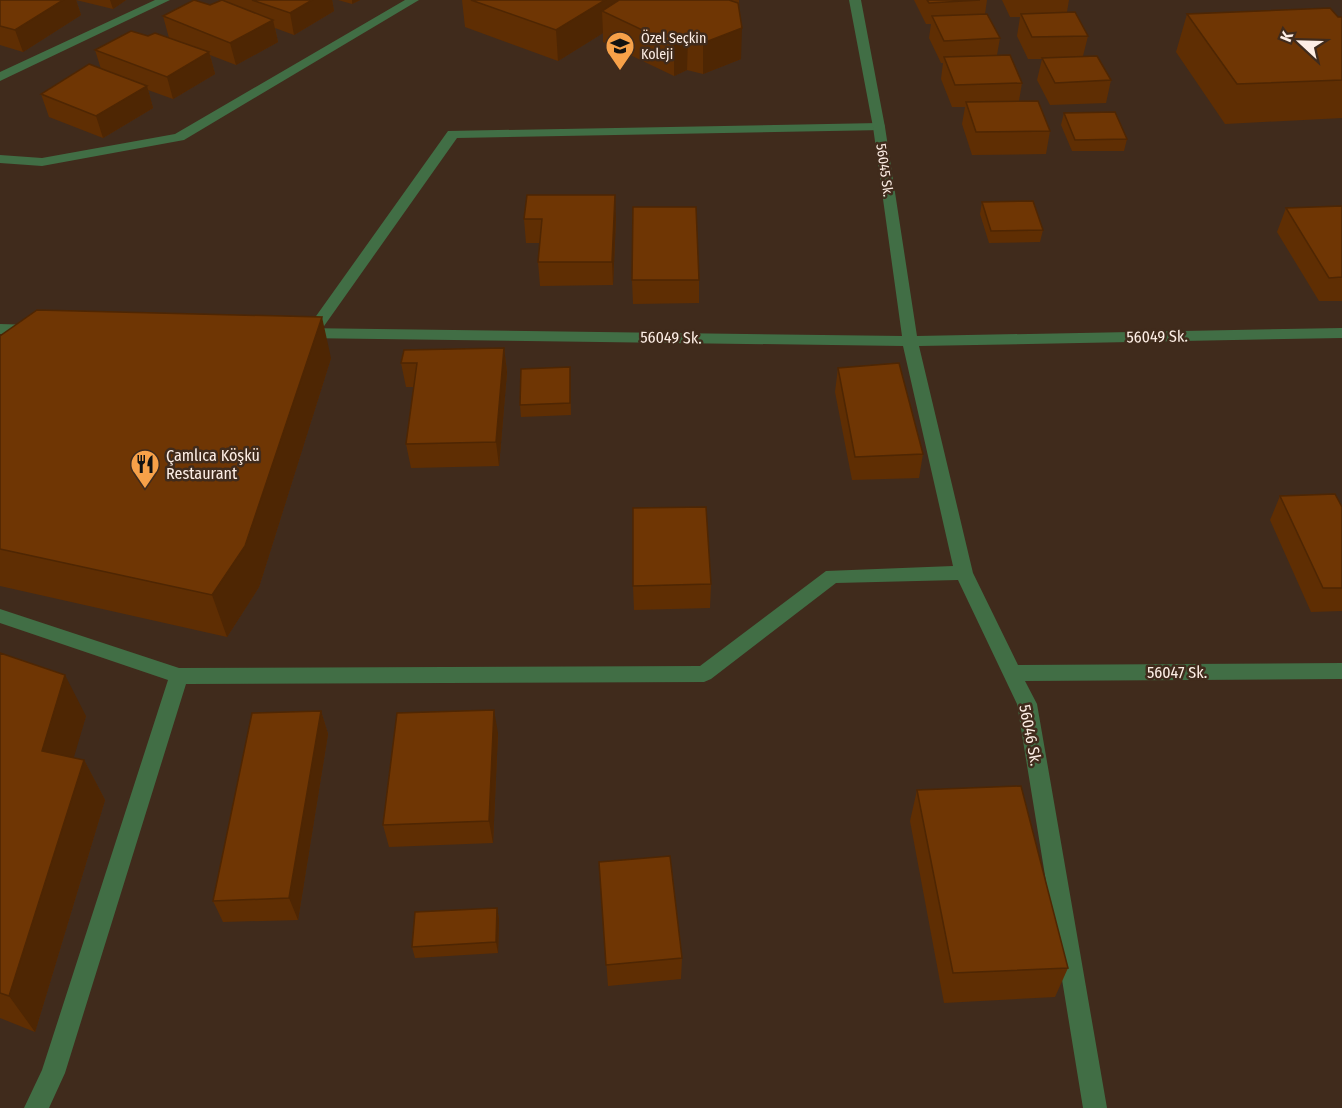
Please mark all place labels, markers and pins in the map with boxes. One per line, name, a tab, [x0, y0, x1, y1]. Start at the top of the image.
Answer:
place label: Özel Seçkin Koleji	[641, 29, 706, 63]
school or university icon: Özel Seçkin Koleji	[604, 30, 636, 72]
place label: Çamlıca Köşkü Restaurant	[166, 446, 260, 483]
restaurant icon: Çamlıca Köşkü Restaurant	[129, 448, 161, 490]

